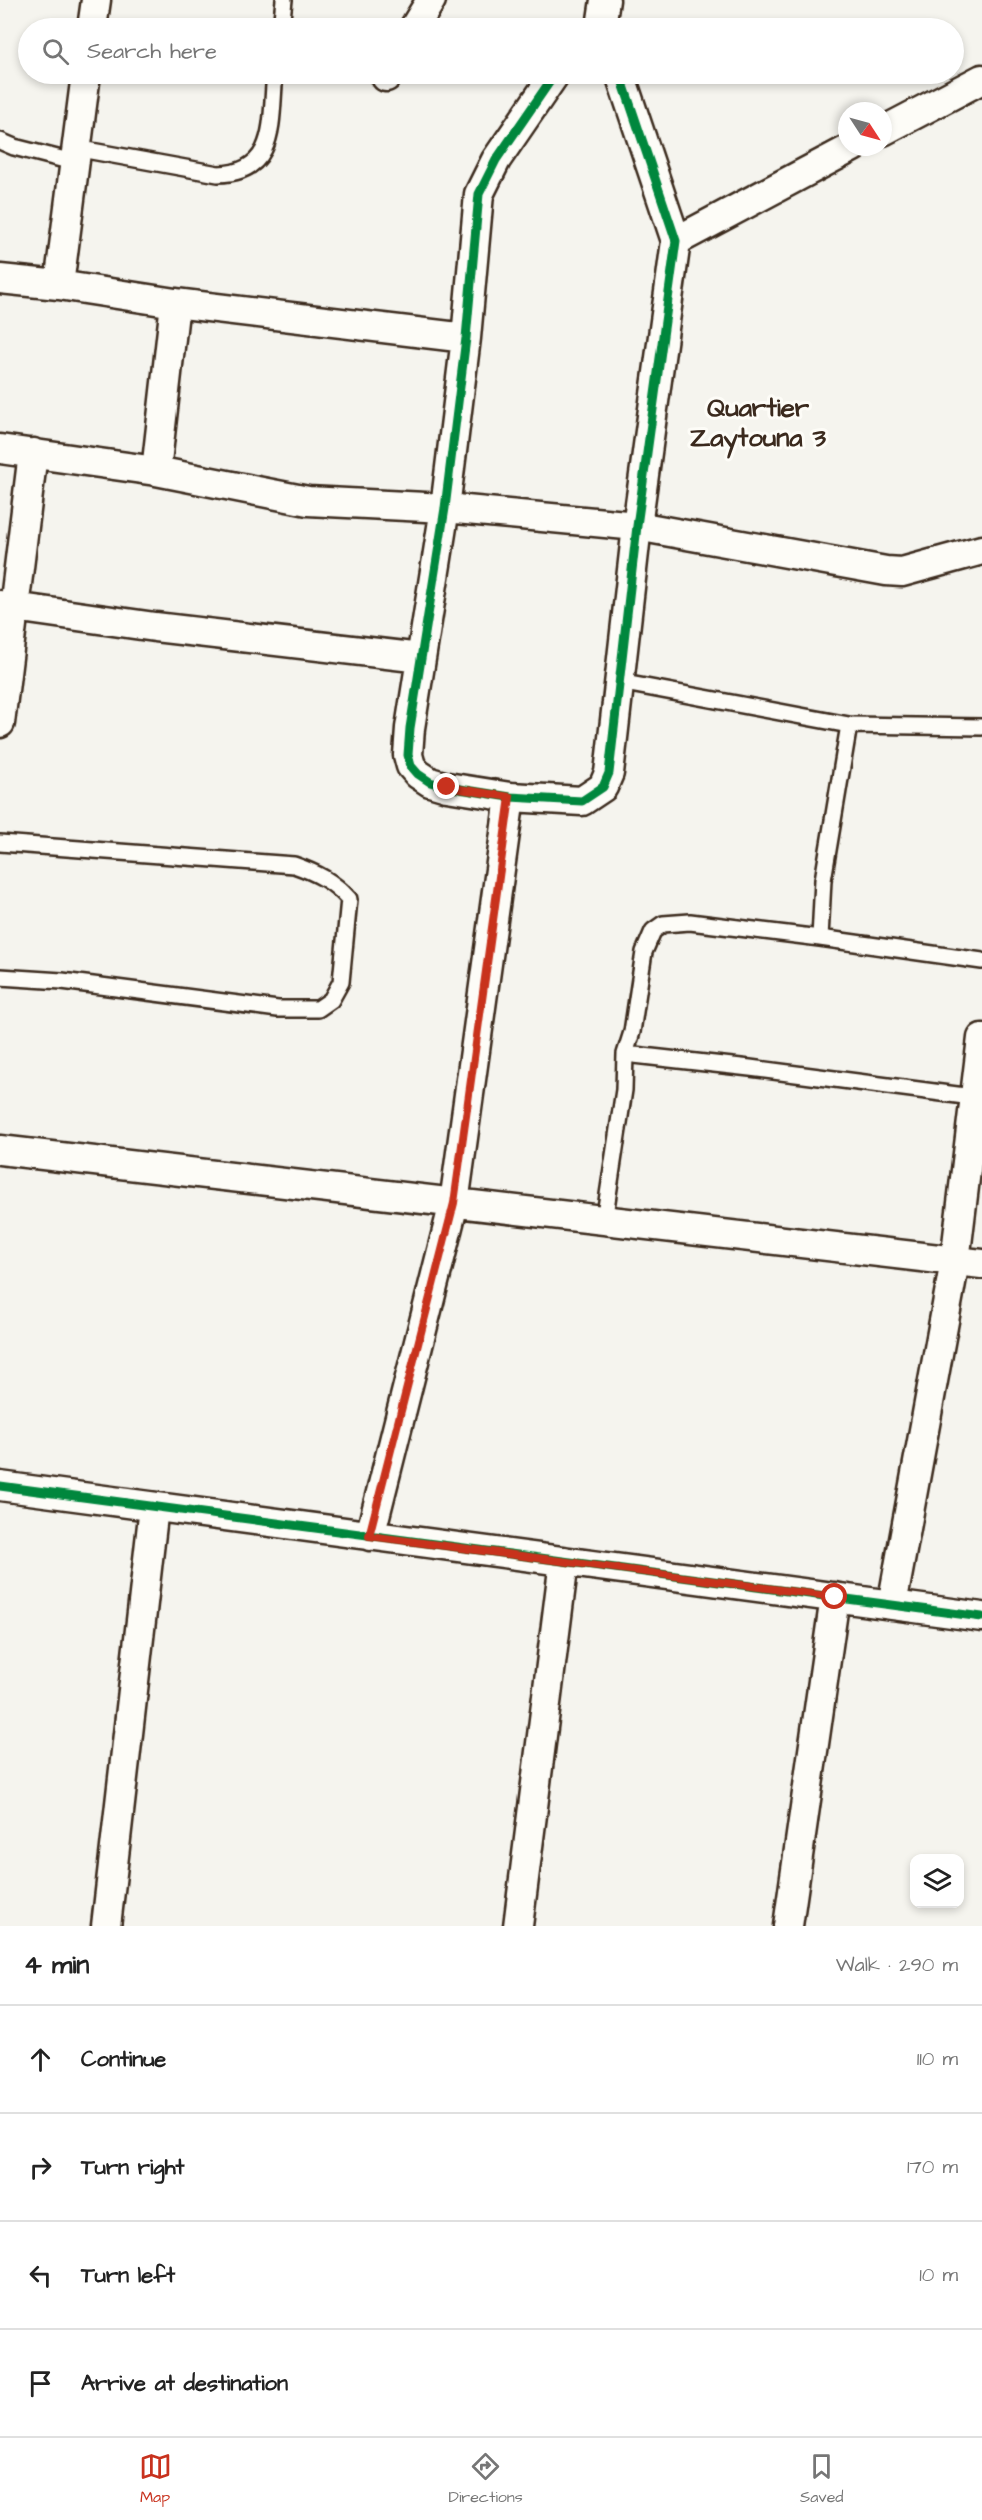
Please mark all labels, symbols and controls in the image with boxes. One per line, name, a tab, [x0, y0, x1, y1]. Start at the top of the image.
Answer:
search box	[18, 18, 964, 84]
icon: search	[39, 35, 72, 68]
text: Search here	[87, 36, 217, 67]
north arrow	[838, 102, 892, 156]
district label: Quartier Zaytouna 3	[690, 390, 827, 459]
route end	[433, 773, 459, 799]
route start	[821, 1583, 847, 1609]
map controls	[910, 1854, 964, 1908]
button: layers	[910, 1854, 964, 1908]
text: 4 min	[24, 1947, 89, 1983]
text: Walk · 290 m	[836, 1951, 958, 1979]
icon: ahead	[24, 2043, 57, 2076]
text: Continue	[81, 2044, 166, 2075]
text: 110 m	[917, 2045, 958, 2073]
icon: right	[24, 2151, 57, 2184]
text: Turn right	[81, 2152, 184, 2183]
text: 170 m	[907, 2153, 958, 2181]
icon: left	[24, 2259, 57, 2292]
text: Turn left	[81, 2260, 175, 2291]
text: 10 m	[919, 2261, 958, 2289]
icon: arrive	[24, 2367, 57, 2400]
text: Arrive at destination	[81, 2368, 288, 2399]
tab: Map	[139, 2450, 172, 2508]
tab: Directions	[449, 2450, 523, 2508]
tab: Saved	[800, 2450, 843, 2508]

